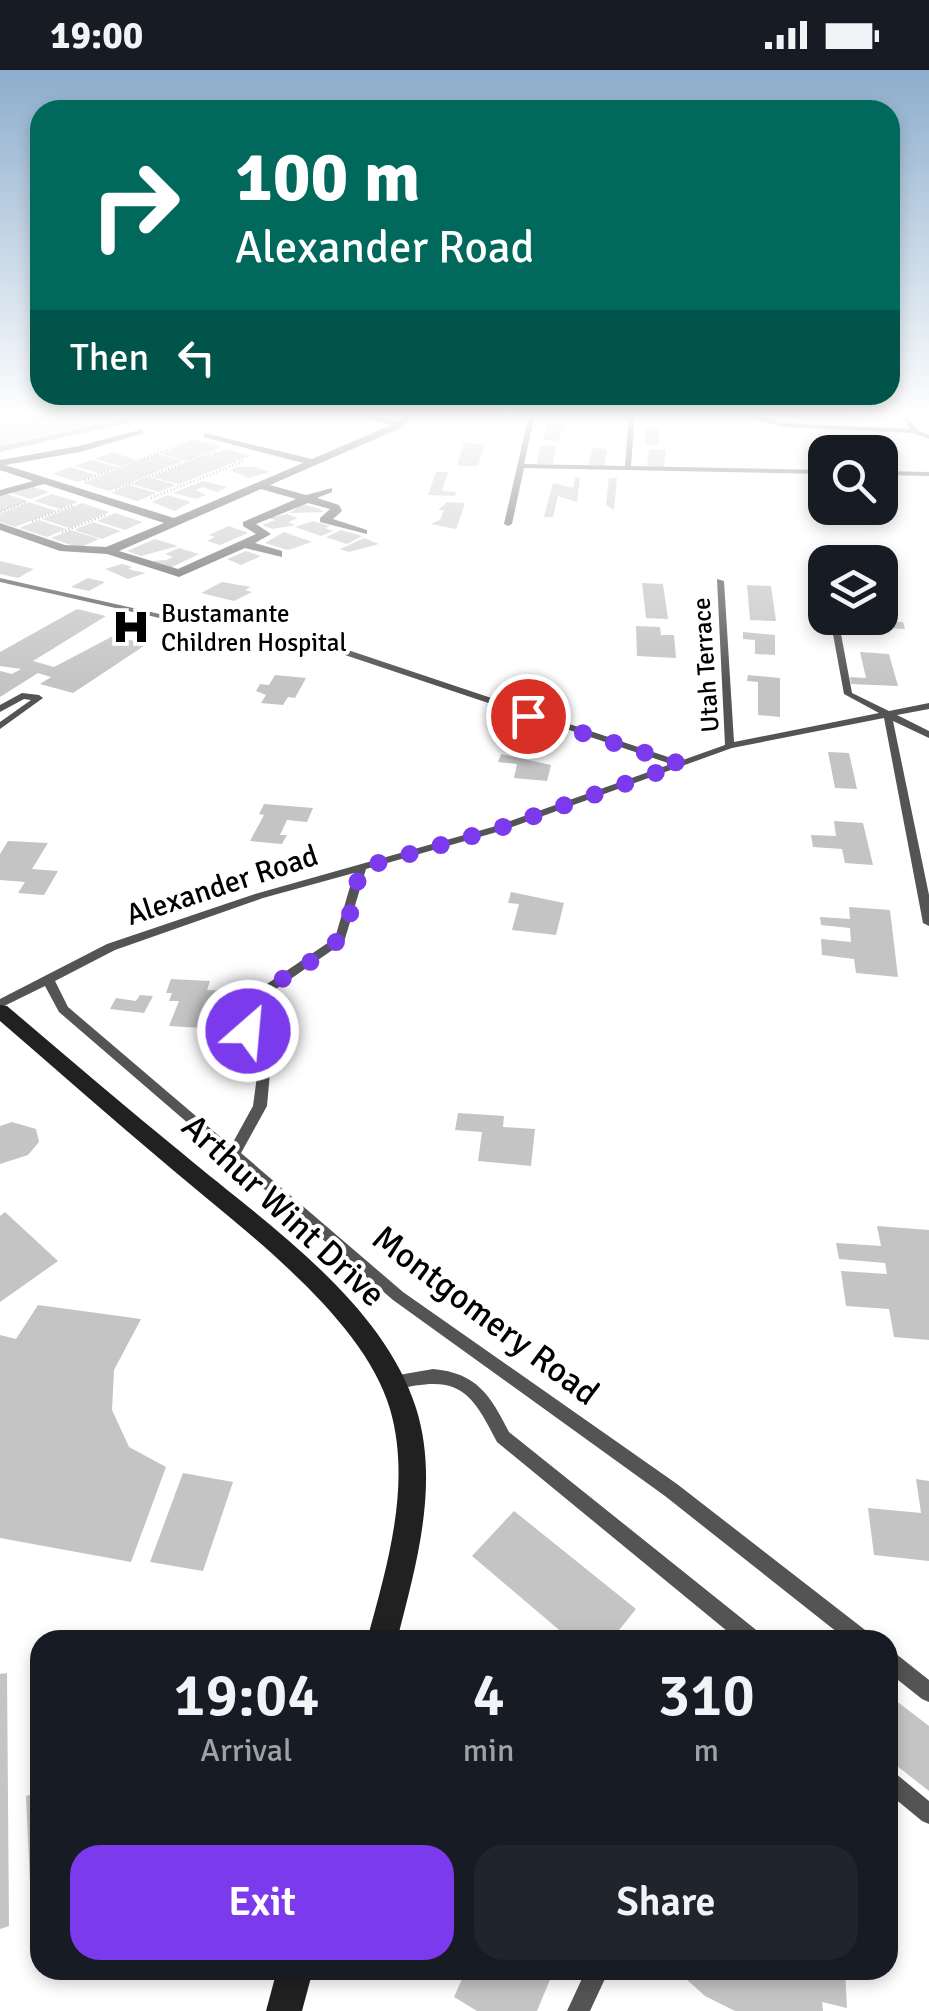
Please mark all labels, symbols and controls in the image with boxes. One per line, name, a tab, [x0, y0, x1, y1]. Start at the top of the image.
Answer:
text: 19:00	[50, 12, 143, 59]
text: 100 m	[235, 134, 420, 220]
icon: right	[70, 140, 200, 270]
text: Alexander Road	[235, 220, 534, 275]
icon: left	[169, 330, 224, 385]
text: Then	[70, 334, 149, 381]
map controls	[808, 435, 898, 635]
button: search	[808, 435, 898, 525]
button: layers	[808, 545, 898, 635]
street label: Utah Terrace	[685, 597, 726, 733]
place label: Bustamante Children Hospital	[161, 598, 347, 658]
hospital icon: Bustamante Children Hospital	[110, 606, 152, 648]
pin	[486, 674, 571, 759]
icon: arrive	[501, 689, 556, 744]
street label: Alexander Road	[122, 837, 323, 934]
position arrow	[196, 979, 300, 1083]
street label: Arthur Wint Drive	[173, 1105, 394, 1316]
street label: Montgomery Road	[364, 1216, 607, 1415]
text: 19:04	[173, 1659, 320, 1733]
text: 4	[472, 1659, 505, 1733]
text: 310	[658, 1659, 755, 1733]
text: Arrival	[200, 1731, 293, 1770]
text: min	[463, 1731, 514, 1770]
text: m	[693, 1731, 719, 1770]
button: Exit	[70, 1845, 454, 1960]
button: Share	[474, 1845, 858, 1960]

